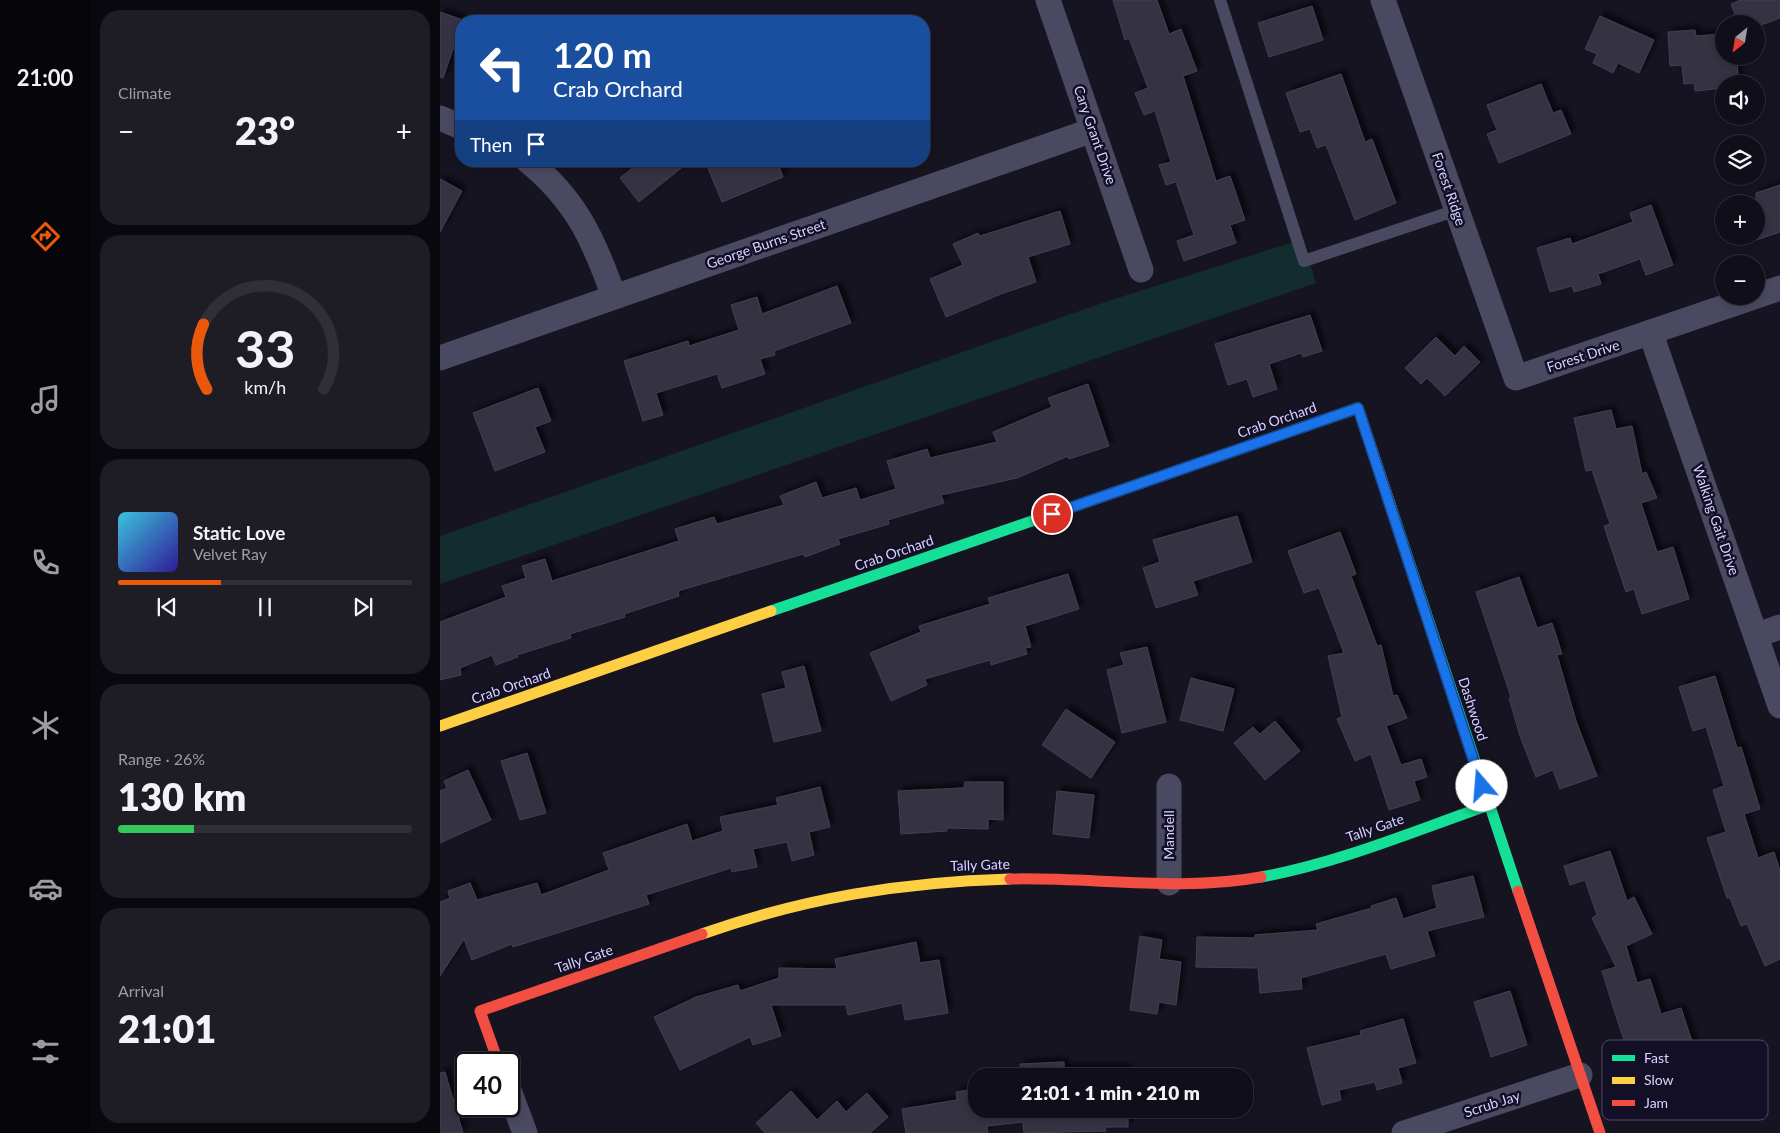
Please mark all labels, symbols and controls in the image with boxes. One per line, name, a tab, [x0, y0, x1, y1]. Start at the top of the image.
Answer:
north arrow	[1715, 15, 1765, 65]
map controls	[1715, 15, 1765, 305]
text: 120 m	[553, 33, 652, 75]
icon: left	[470, 35, 535, 100]
text: 21:00	[17, 64, 73, 91]
text: Crab Orchard	[553, 75, 683, 102]
button: sound	[1715, 75, 1765, 125]
text: Climate	[118, 83, 171, 102]
street label: Cary Grant Drive	[1071, 83, 1120, 187]
text: 23°	[235, 107, 295, 153]
text: −	[118, 114, 134, 148]
text: +	[396, 114, 412, 148]
icon: arrive	[522, 130, 550, 158]
text: Then	[470, 133, 512, 156]
button: layers	[1715, 135, 1765, 185]
street label: Forest Ridge	[1429, 150, 1470, 228]
button: +	[1715, 195, 1765, 245]
street label: George Burns Street	[704, 215, 828, 272]
icon: directions	[28, 219, 63, 254]
button: −	[1715, 255, 1765, 305]
text: 33	[235, 317, 295, 379]
street label: Forest Drive	[1544, 336, 1621, 375]
text: km/h	[244, 376, 286, 398]
icon: music	[28, 382, 63, 417]
street label: Crab Orchard	[1235, 398, 1319, 441]
street label: Walking Gait Drive	[1690, 462, 1743, 577]
pin	[1031, 493, 1073, 535]
icon: arrive	[1038, 500, 1066, 528]
text: Static Love	[193, 521, 285, 544]
street label: Crab Orchard	[852, 531, 936, 574]
text: Velvet Ray	[193, 544, 267, 563]
icon: phone	[28, 545, 63, 580]
icon: previous	[153, 593, 181, 621]
icon: pause	[251, 593, 279, 621]
icon: next	[349, 593, 377, 621]
street label: Crab Orchard	[469, 664, 553, 707]
street label: Dashwood	[1455, 675, 1492, 743]
icon: climate	[28, 708, 63, 743]
text: Range · 26%	[118, 749, 205, 768]
position arrow	[1455, 759, 1507, 811]
text: 130 km	[118, 773, 246, 819]
street label: Mandell	[1160, 810, 1177, 860]
street label: Tally Gate	[1344, 810, 1406, 845]
street label: Tally Gate	[950, 855, 1010, 874]
icon: car	[28, 871, 63, 906]
street label: Tally Gate	[553, 941, 615, 976]
text: Arrival	[118, 981, 164, 1000]
text: 21:01	[118, 1005, 216, 1051]
icon: filters	[28, 1034, 63, 1069]
legend	[1602, 1040, 1768, 1120]
text: Fast	[1644, 1049, 1669, 1066]
speed limit sign: 40	[455, 1052, 520, 1117]
text: Slow	[1644, 1071, 1674, 1088]
text: 21:01 · 1 min · 210 m	[1021, 1081, 1200, 1104]
street label: Scrub Jay	[1462, 1086, 1523, 1121]
text: Jam	[1644, 1094, 1668, 1111]

